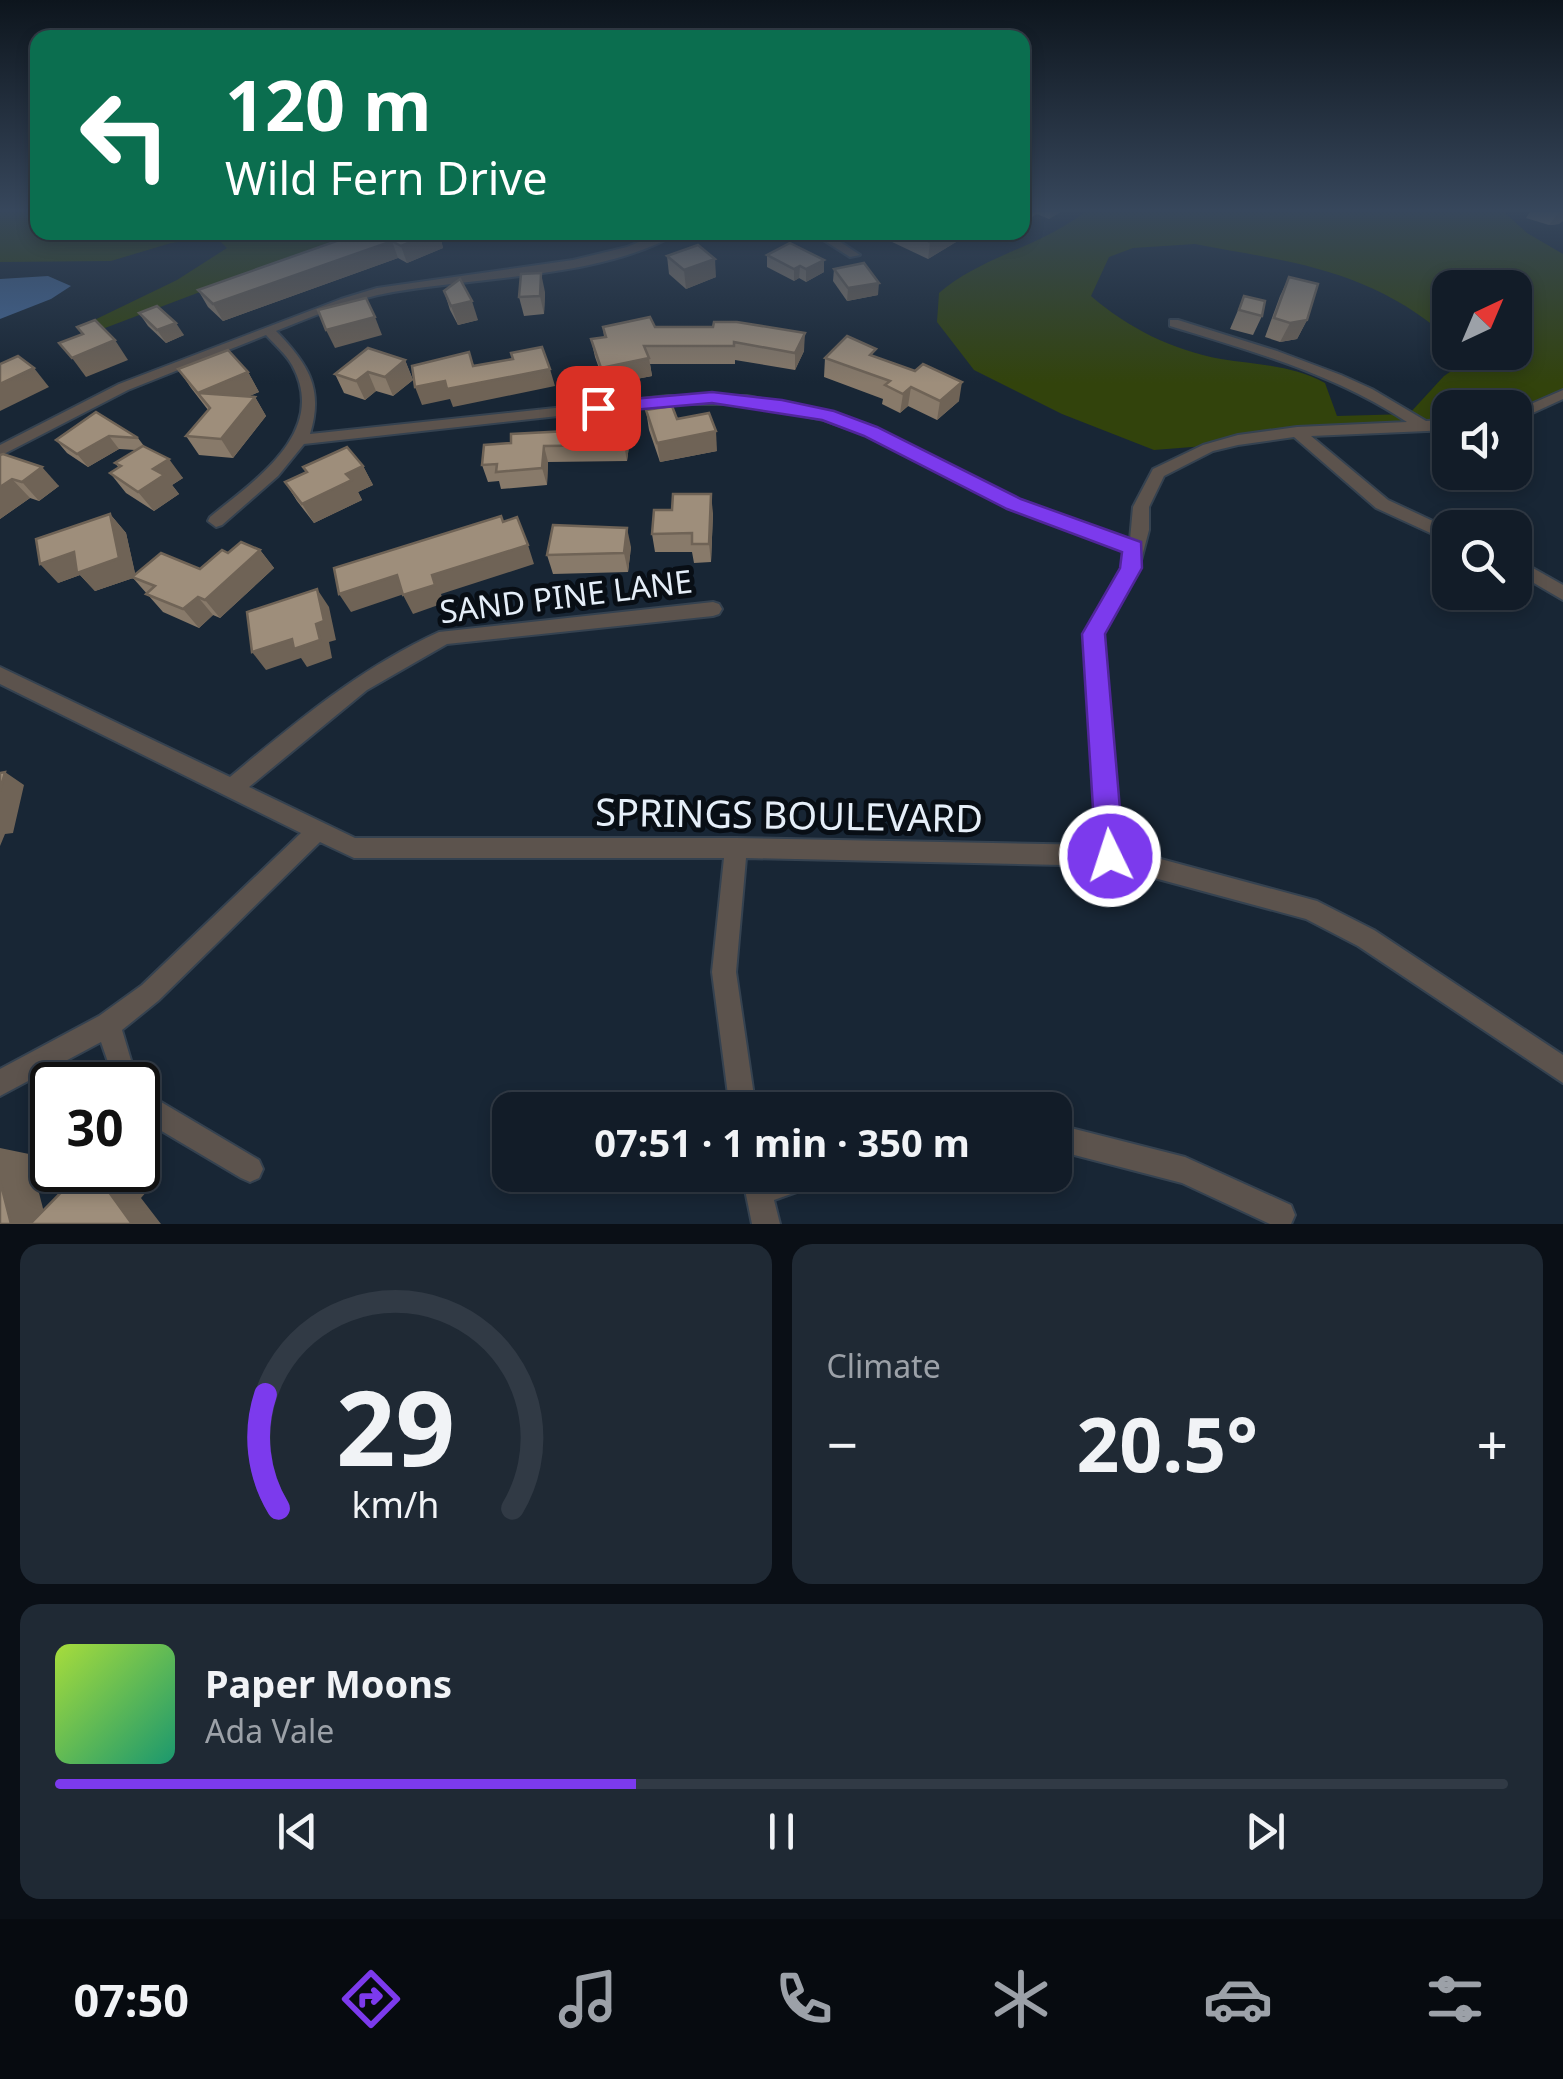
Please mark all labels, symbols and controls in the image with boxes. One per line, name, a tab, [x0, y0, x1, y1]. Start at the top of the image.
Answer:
text: 120 m	[225, 56, 432, 152]
icon: left	[60, 70, 190, 200]
text: Wild Fern Drive	[225, 147, 548, 208]
north arrow	[1432, 270, 1532, 370]
map controls	[1432, 270, 1532, 610]
pin	[556, 366, 641, 451]
icon: arrive	[571, 381, 626, 436]
button: sound	[1432, 390, 1532, 490]
button: search	[1432, 510, 1532, 610]
street label: SAND PINE LANE	[437, 559, 694, 632]
street label: SPRINGS BOULEVARD	[595, 785, 983, 843]
position arrow	[1058, 804, 1162, 908]
speed limit sign: 30	[30, 1062, 160, 1192]
text: 07:51 · 1 min · 350 m	[594, 1116, 970, 1168]
text: Climate	[827, 1344, 941, 1387]
text: 29	[336, 1355, 455, 1496]
text: 20.5°	[1076, 1392, 1258, 1494]
text: −	[827, 1406, 858, 1481]
text: +	[1477, 1406, 1508, 1481]
text: km/h	[352, 1480, 440, 1528]
text: Paper Moons	[205, 1657, 452, 1709]
text: Ada Vale	[205, 1709, 334, 1752]
icon: previous	[270, 1804, 325, 1859]
icon: pause	[754, 1804, 809, 1859]
icon: next	[1238, 1804, 1293, 1859]
icon: directions	[336, 1964, 406, 2034]
icon: music	[553, 1964, 623, 2034]
icon: phone	[769, 1964, 839, 2034]
icon: climate	[986, 1964, 1056, 2034]
icon: car	[1203, 1964, 1273, 2034]
icon: filters	[1420, 1964, 1490, 2034]
text: 07:50	[73, 1969, 189, 2030]

